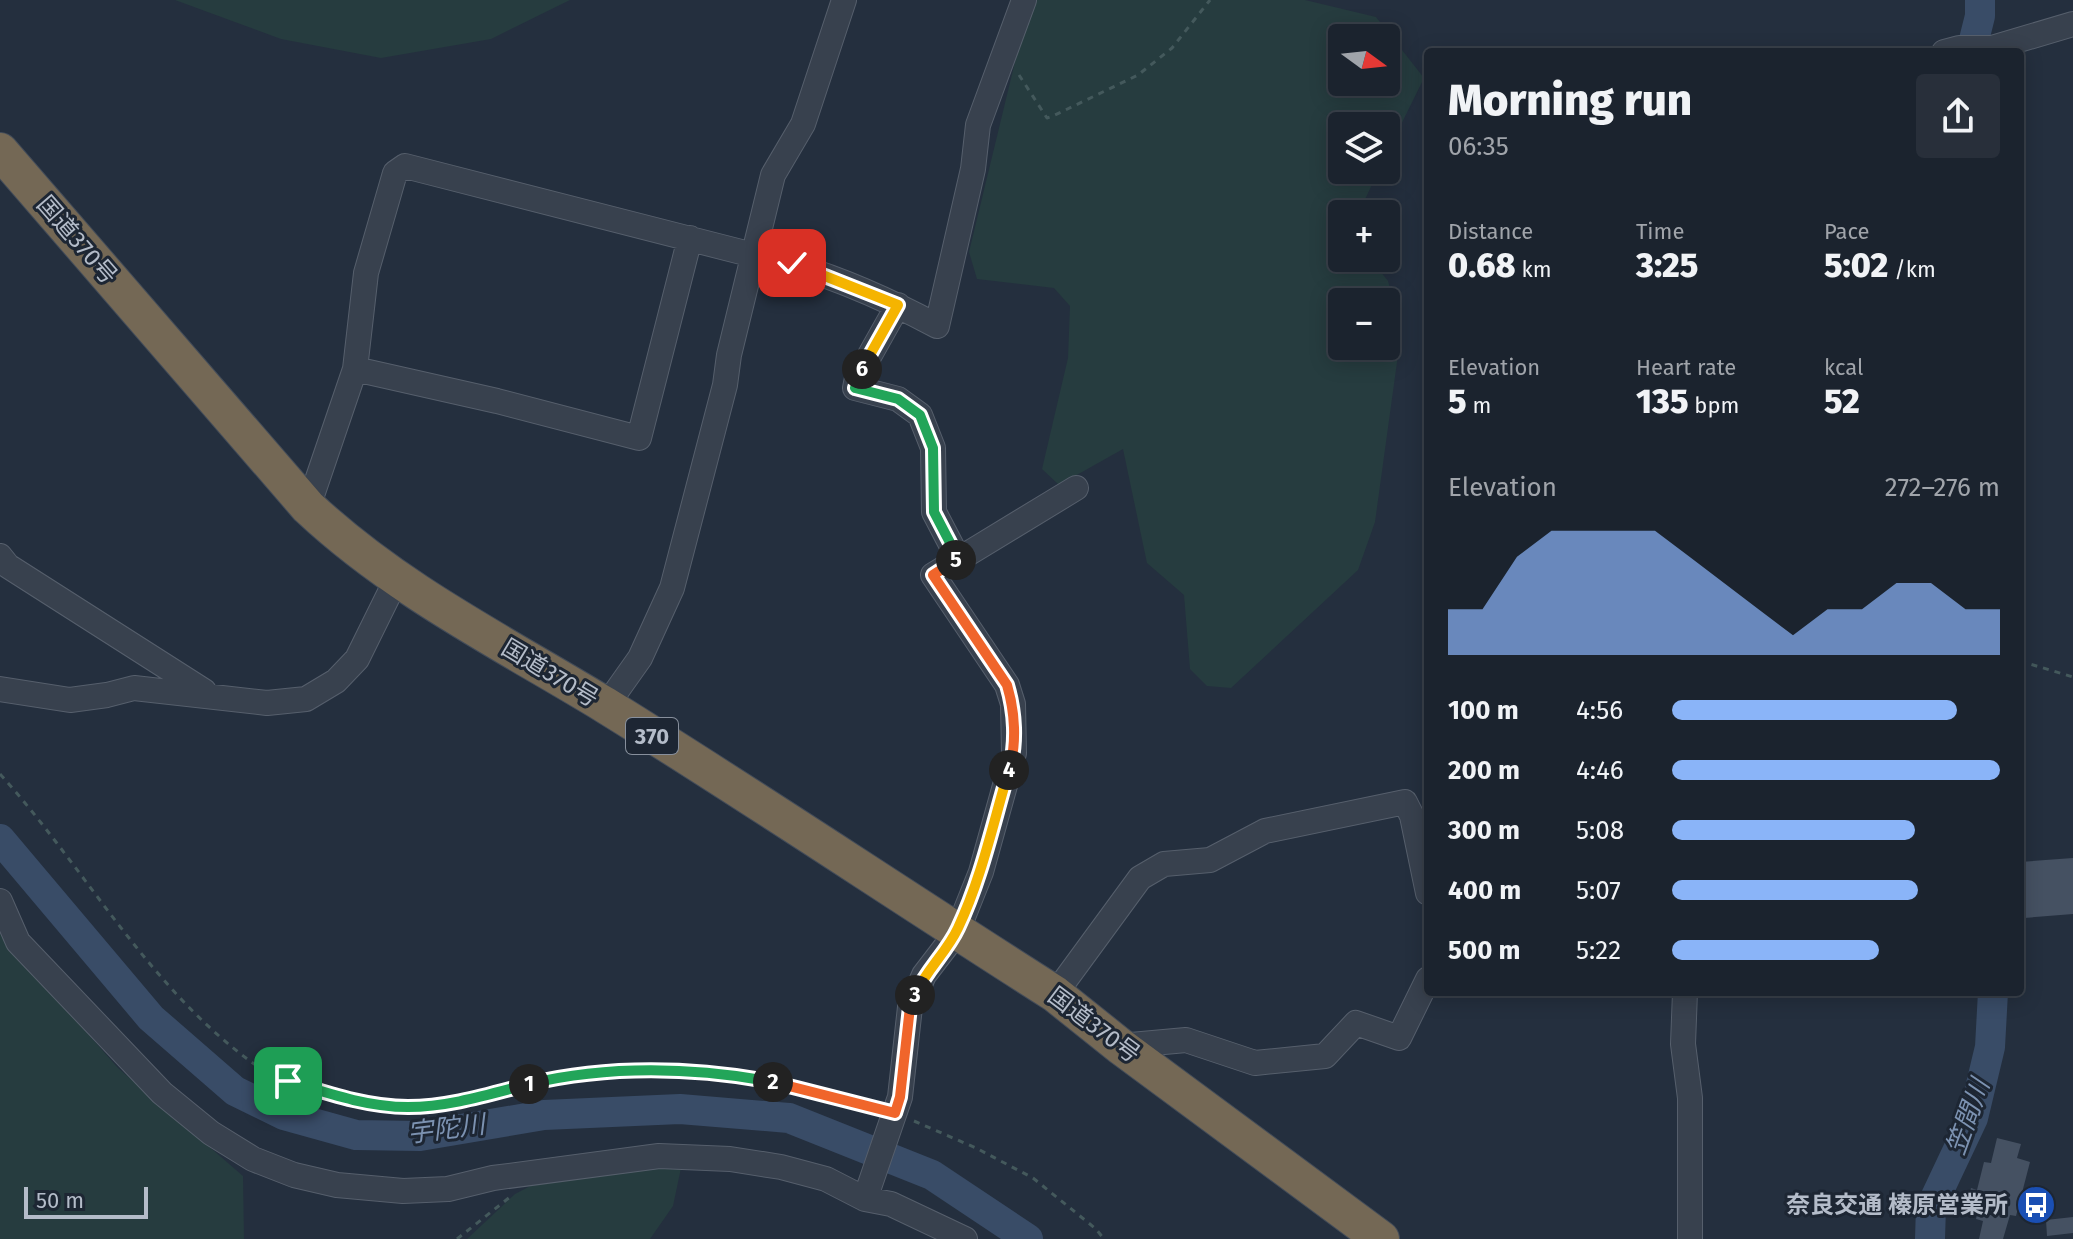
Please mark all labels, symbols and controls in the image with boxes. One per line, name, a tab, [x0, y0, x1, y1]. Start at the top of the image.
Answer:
north arrow	[1328, 24, 1400, 96]
map controls	[1328, 24, 1400, 360]
text: Morning run	[1448, 74, 1692, 127]
button: share	[1916, 74, 2000, 158]
button: layers	[1328, 112, 1400, 184]
text: 06:35	[1448, 131, 1509, 162]
street label: 国道370号	[31, 190, 123, 290]
button: +	[1328, 200, 1400, 272]
text: Distance	[1448, 218, 1533, 245]
text: Time	[1636, 218, 1684, 245]
text: Pace	[1824, 218, 1870, 245]
pin	[758, 229, 826, 297]
icon: check	[770, 241, 814, 285]
text: 0.68	[1448, 245, 1516, 286]
text: 3:25	[1636, 245, 1698, 286]
text: 5:02	[1824, 245, 1888, 286]
text: km	[1516, 256, 1552, 283]
text: /km	[1888, 256, 1936, 283]
button: −	[1328, 288, 1400, 360]
pin: 6	[842, 349, 882, 389]
text: Elevation	[1448, 354, 1540, 381]
text: Heart rate	[1636, 354, 1736, 381]
text: kcal	[1824, 354, 1864, 381]
text: 6	[856, 355, 868, 382]
text: 5	[1448, 381, 1467, 422]
text: 135	[1636, 381, 1689, 422]
text: 52	[1824, 381, 1860, 422]
text: m	[1467, 392, 1491, 419]
text: bpm	[1689, 392, 1739, 419]
text: Elevation	[1448, 472, 1557, 503]
text: 272–276 m	[1885, 472, 2000, 503]
pin: 5	[936, 540, 976, 580]
text: 5	[950, 546, 962, 573]
street label: 国道370号	[497, 633, 603, 713]
text: 100 m	[1448, 695, 1519, 726]
text: 4:56	[1576, 695, 1623, 726]
road number: 370	[626, 718, 678, 754]
pin: 4	[989, 750, 1029, 790]
text: 200 m	[1448, 755, 1520, 786]
text: 4:46	[1576, 755, 1624, 786]
text: 4	[1003, 756, 1015, 783]
text: 300 m	[1448, 815, 1520, 846]
text: 5:08	[1576, 815, 1624, 846]
text: 400 m	[1448, 875, 1521, 906]
text: 5:07	[1576, 875, 1621, 906]
text: 500 m	[1448, 935, 1521, 966]
text: 5:22	[1576, 935, 1621, 966]
pin: 3	[895, 975, 935, 1015]
text: 3	[909, 981, 921, 1008]
street label: 国道370号	[1043, 981, 1145, 1069]
pin	[254, 1047, 322, 1115]
icon: arrive	[266, 1059, 310, 1103]
pin: 2	[753, 1062, 793, 1102]
pin: 1	[509, 1064, 549, 1104]
text: 2	[767, 1068, 779, 1095]
text: 1	[524, 1070, 534, 1097]
water label: 笠間川	[1940, 1072, 1997, 1159]
water label: 宇陀川	[405, 1108, 490, 1149]
scale bar	[24, 1183, 148, 1219]
bus stop icon: 奈良交通 榛原営業所	[2015, 1184, 2057, 1226]
text: 50 m	[36, 1187, 84, 1214]
place label: 奈良交通 榛原営業所	[1786, 1191, 2008, 1219]

